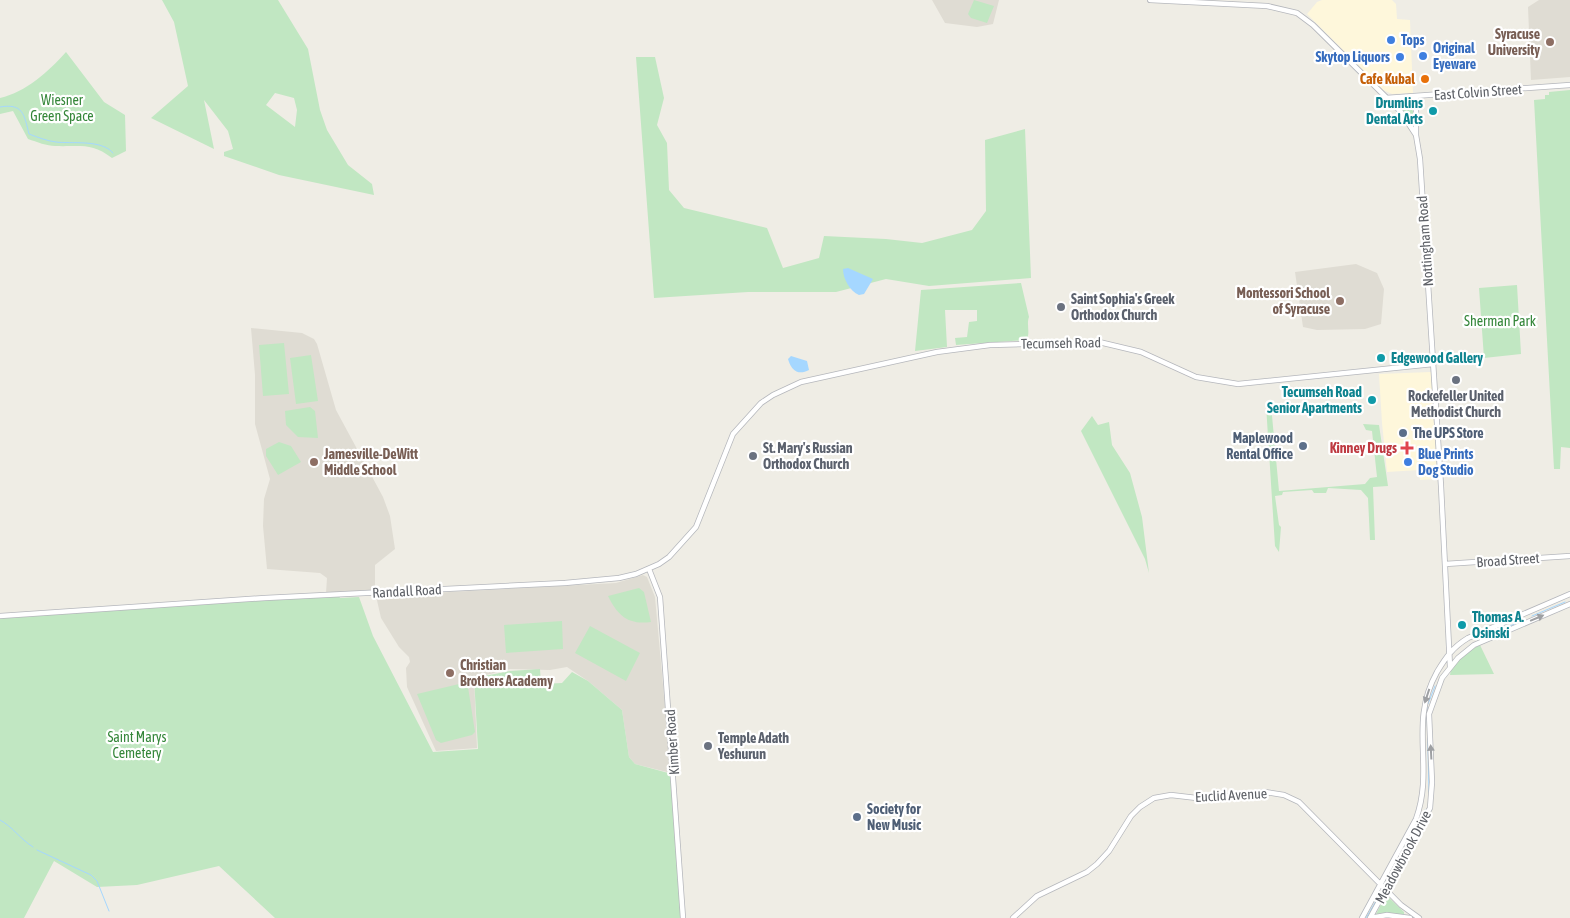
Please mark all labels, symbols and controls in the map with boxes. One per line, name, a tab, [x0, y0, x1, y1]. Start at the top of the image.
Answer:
place label: Syracuse University	[1488, 26, 1540, 58]
place label: Tops	[1401, 32, 1425, 48]
marker: Tops	[1385, 34, 1397, 46]
marker: Syracuse University	[1544, 36, 1556, 48]
place label: Original Eyeware	[1433, 40, 1476, 72]
place label: Skytop Liquors	[1315, 49, 1390, 65]
marker: Original Eyeware	[1417, 50, 1429, 62]
marker: Skytop Liquors	[1394, 51, 1406, 63]
place label: Cafe Kubal	[1360, 71, 1415, 87]
marker: Cafe Kubal	[1419, 73, 1431, 85]
street label: East Colvin Street	[1433, 81, 1523, 103]
park label: Wiesner Green Space	[30, 92, 94, 124]
place label: Drumlins Dental Arts	[1366, 95, 1423, 127]
marker: Drumlins Dental Arts	[1427, 105, 1439, 117]
street label: Nottingham Road	[1414, 195, 1436, 287]
place label: Montessori School of Syracuse	[1237, 285, 1330, 317]
place label: Saint Sophia's Greek Orthodox Church	[1071, 291, 1175, 323]
marker: Montessori School of Syracuse	[1334, 295, 1346, 307]
marker: Saint Sophia's Greek Orthodox Church	[1055, 301, 1067, 313]
park label: Sherman Park	[1464, 313, 1536, 329]
street label: Tecumseh Road	[1021, 334, 1101, 352]
place label: Edgewood Gallery	[1391, 350, 1483, 366]
marker: Edgewood Gallery	[1375, 352, 1387, 364]
marker: Rockefeller United Methodist Church	[1450, 374, 1462, 386]
place label: Tecumseh Road Senior Apartments	[1267, 384, 1362, 416]
place label: Rockefeller United Methodist Church	[1408, 388, 1504, 420]
marker: Tecumseh Road Senior Apartments	[1366, 394, 1378, 406]
place label: The UPS Store	[1413, 425, 1484, 441]
marker: The UPS Store	[1397, 427, 1409, 439]
place label: Maplewood Rental Office	[1226, 430, 1293, 462]
place label: St. Mary's Russian Orthodox Church	[763, 440, 853, 472]
marker: Maplewood Rental Office	[1297, 440, 1309, 452]
place label: Kinney Drugs	[1330, 440, 1397, 456]
marker: Kinney Drugs	[1401, 442, 1413, 454]
place label: Jamesville-DeWitt Middle School	[323, 446, 418, 478]
place label: Blue Prints Dog Studio	[1418, 446, 1474, 478]
marker: St. Mary's Russian Orthodox Church	[747, 450, 759, 462]
marker: Jamesville-DeWitt Middle School	[308, 456, 320, 468]
marker: Blue Prints Dog Studio	[1402, 456, 1414, 468]
street label: Broad Street	[1476, 550, 1540, 570]
street label: Randall Road	[372, 581, 442, 601]
place label: Thomas A. Osinski	[1472, 609, 1525, 641]
one-way arrow	[1530, 613, 1544, 621]
marker: Thomas A. Osinski	[1456, 619, 1468, 631]
place label: Christian Brothers Academy	[460, 657, 553, 689]
marker: Christian Brothers Academy	[444, 667, 456, 679]
one-way arrow	[1422, 689, 1430, 704]
street label: Kimber Road	[662, 709, 682, 775]
park label: Saint Marys Cemetery	[107, 729, 167, 761]
place label: Temple Adath Yeshurun	[717, 730, 789, 762]
marker: Temple Adath Yeshurun	[702, 740, 714, 752]
one-way arrow	[1426, 744, 1434, 760]
street label: Euclid Avenue	[1195, 785, 1267, 805]
place label: Society for New Music	[867, 801, 922, 833]
street label: Meadowbrook Drive	[1372, 808, 1434, 906]
marker: Society for New Music	[851, 811, 863, 823]

